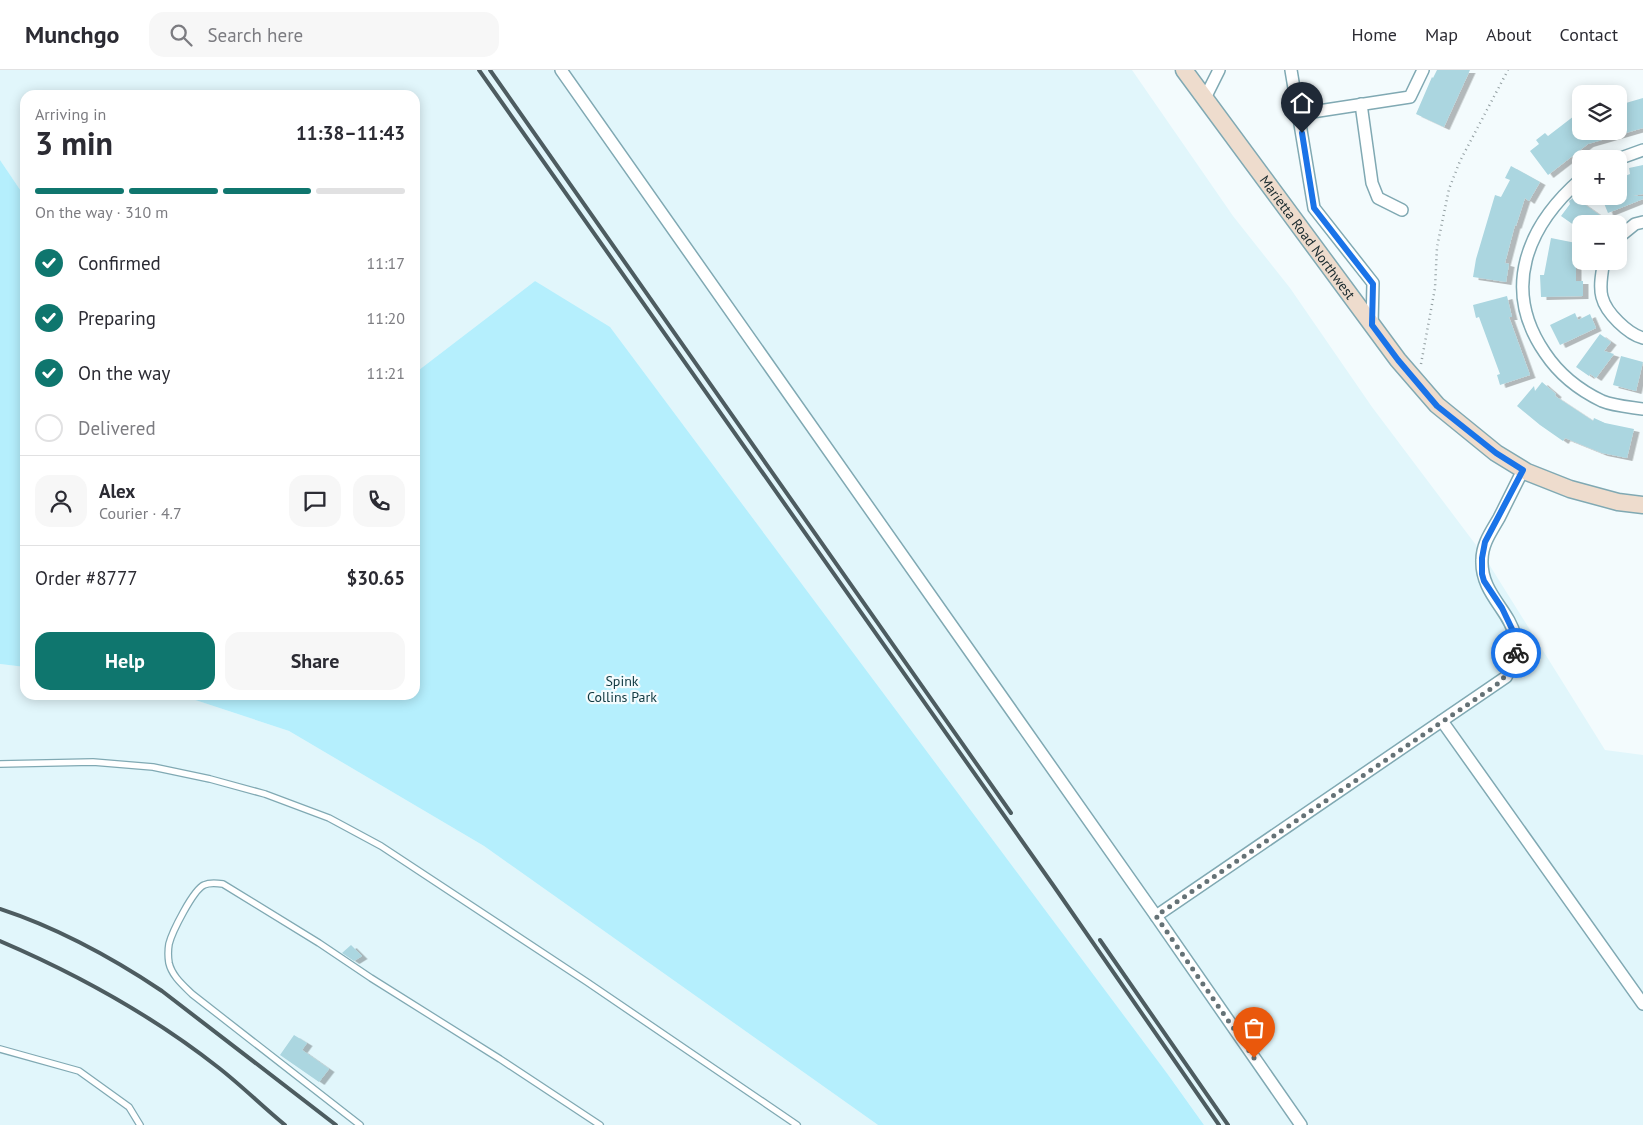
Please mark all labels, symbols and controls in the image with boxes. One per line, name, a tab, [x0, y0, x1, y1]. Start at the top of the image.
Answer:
search box	[149, 12, 499, 57]
text: Munchgo	[25, 19, 119, 50]
icon: search	[167, 21, 195, 49]
text: Search here	[207, 23, 303, 47]
text: Home	[1351, 23, 1397, 46]
text: Map	[1425, 23, 1458, 46]
text: About	[1486, 23, 1532, 46]
text: Contact	[1560, 23, 1618, 46]
pin	[1281, 82, 1323, 133]
map controls	[1572, 85, 1627, 270]
button: layers	[1572, 85, 1627, 140]
icon: home	[1288, 89, 1316, 117]
text: Arriving in	[35, 104, 106, 124]
text: 11:38–11:43	[296, 121, 405, 145]
text: 3 min	[35, 122, 113, 164]
button: +	[1572, 150, 1627, 205]
street label: Marietta Road Northwest	[1256, 172, 1359, 303]
text: On the way · 310 m	[35, 202, 168, 222]
button: −	[1572, 215, 1627, 270]
icon: check	[35, 249, 63, 277]
text: Confirmed	[78, 251, 161, 275]
text: 11:17	[367, 253, 405, 273]
icon: check	[35, 304, 63, 332]
text: Preparing	[78, 306, 156, 330]
text: 11:20	[367, 308, 405, 328]
icon: check	[35, 359, 63, 387]
text: On the way	[78, 361, 170, 385]
text: 11:21	[367, 363, 405, 383]
text: Delivered	[78, 416, 156, 440]
button: person	[35, 475, 87, 527]
button: chat	[289, 475, 341, 527]
button: phone	[353, 475, 405, 527]
text: Alex	[99, 479, 135, 503]
text: Courier · 4.7	[99, 503, 182, 523]
text: Order #8777	[35, 566, 138, 590]
text: $30.65	[346, 566, 405, 590]
courier	[1491, 628, 1541, 678]
button: Help	[35, 632, 215, 690]
button: Share	[225, 632, 405, 690]
icon: bike	[1502, 639, 1530, 667]
park label: Spink Collins Park	[587, 672, 657, 706]
pin	[1233, 1007, 1275, 1058]
icon: bag	[1240, 1014, 1268, 1042]

